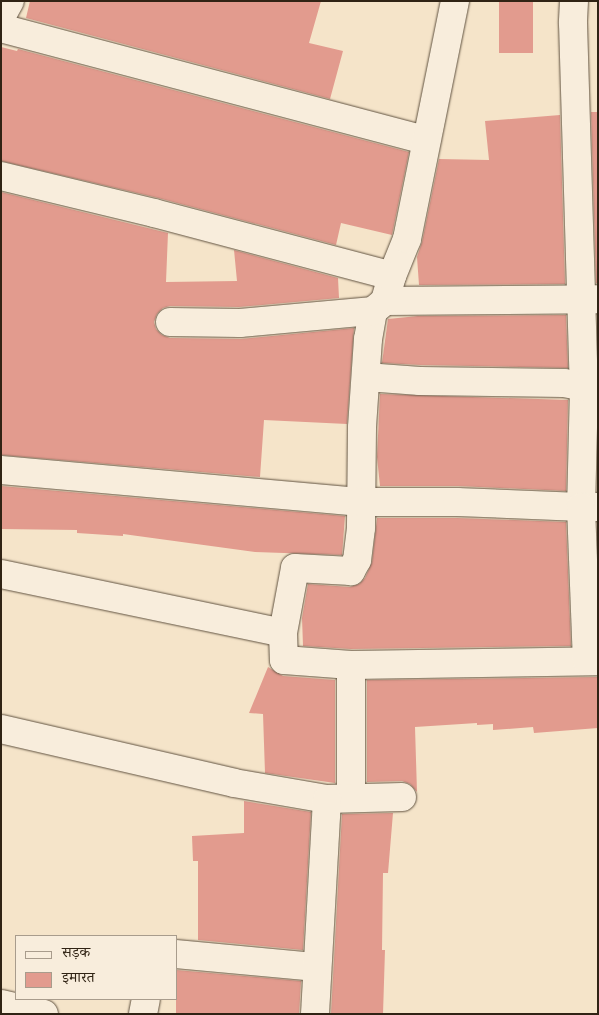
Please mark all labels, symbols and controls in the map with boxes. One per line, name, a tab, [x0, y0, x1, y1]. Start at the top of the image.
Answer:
legend	[15, 935, 178, 1000]
text: सड़क	[62, 943, 90, 964]
text: इमारत	[62, 968, 95, 989]

